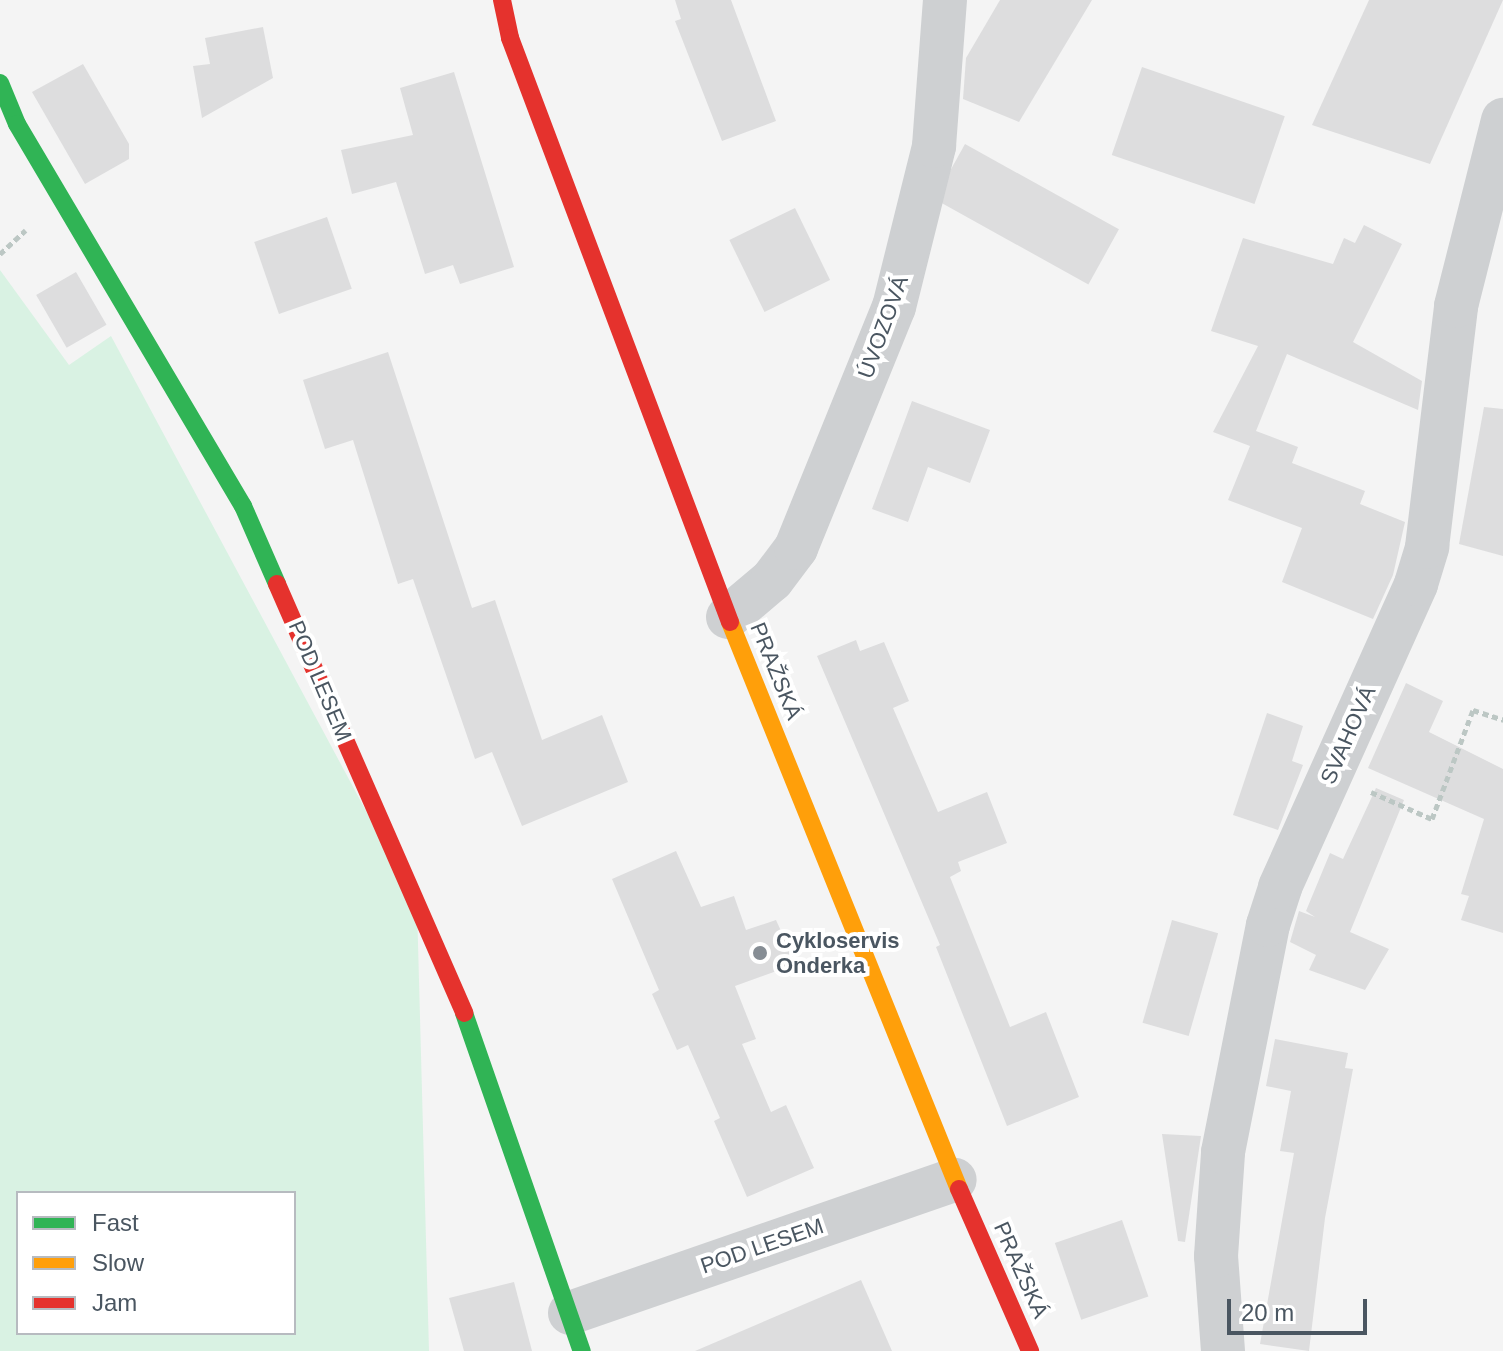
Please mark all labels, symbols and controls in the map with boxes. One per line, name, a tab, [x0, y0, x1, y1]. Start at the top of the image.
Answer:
street label: ÚVOZOVÁ	[852, 272, 914, 382]
street label: POD LESEM	[283, 617, 357, 745]
street label: PRAŽSKÁ	[745, 618, 807, 724]
street label: SVAHOVÁ	[1315, 682, 1381, 788]
place label: Cykloservis Onderka	[776, 927, 900, 978]
marker: Cykloservis Onderka	[751, 944, 769, 962]
legend	[16, 1191, 296, 1335]
text: Fast	[92, 1209, 139, 1236]
street label: POD LESEM	[697, 1213, 827, 1279]
street label: PRAŽSKÁ	[988, 1218, 1054, 1322]
text: Slow	[92, 1249, 144, 1276]
scale bar	[1231, 1283, 1371, 1333]
text: Jam	[92, 1289, 137, 1316]
text: 20 m	[1241, 1299, 1294, 1326]

